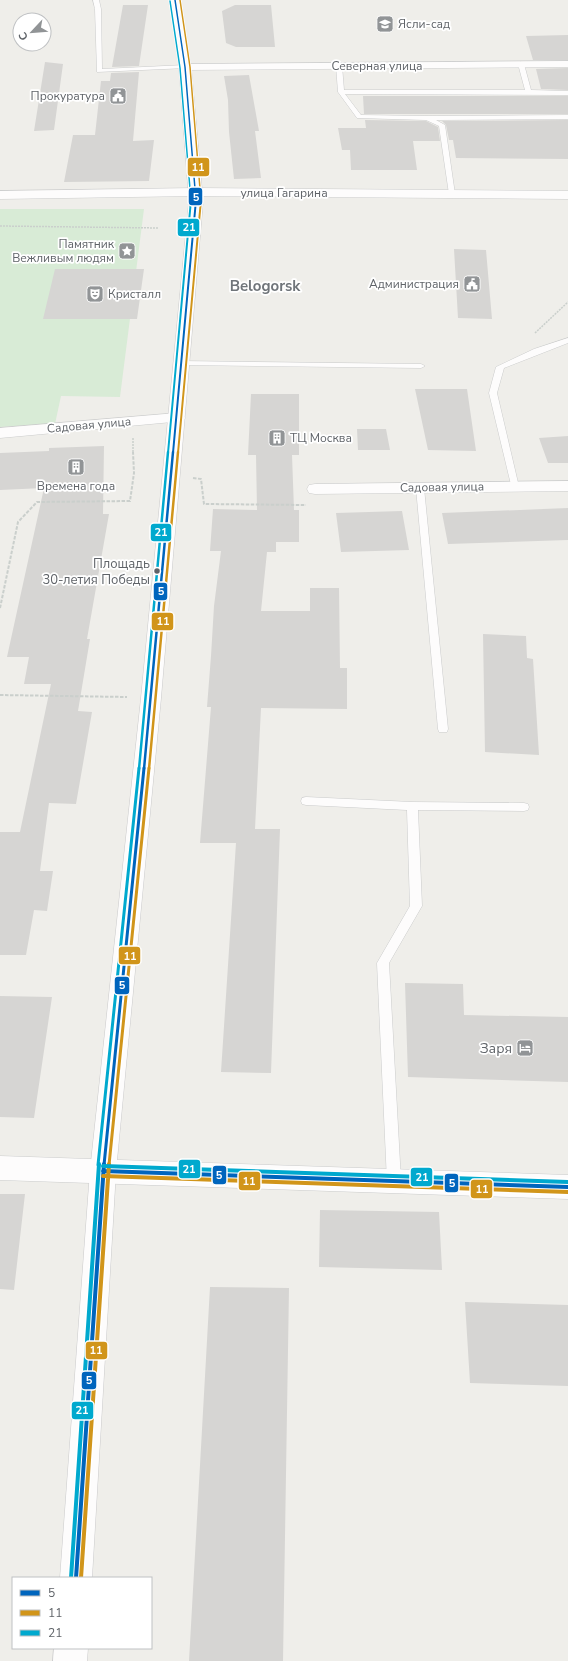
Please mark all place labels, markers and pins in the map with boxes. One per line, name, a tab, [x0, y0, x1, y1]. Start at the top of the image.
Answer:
school or university icon: Ясли-сад	[375, 14, 395, 34]
place label: Ясли-сад	[398, 16, 450, 32]
public building icon: Прокуратура	[108, 86, 128, 106]
place label: Прокуратура	[31, 88, 105, 104]
place label: Памятник Вежливым людям	[12, 236, 115, 266]
place icon: Памятник Вежливым людям	[117, 241, 137, 261]
public building icon: Администрация	[462, 274, 482, 294]
place label: Администрация	[369, 276, 459, 292]
theatre icon: Кристалл	[85, 284, 105, 304]
place label: Кристалл	[108, 286, 161, 302]
building icon: ТЦ Москва	[267, 428, 287, 448]
place label: ТЦ Москва	[290, 430, 352, 446]
building icon: Времена года	[66, 457, 86, 477]
place label: Времена года	[37, 478, 115, 494]
place label: Площадь 30-летия Победы	[42, 555, 150, 589]
marker: Площадь 30-летия Победы	[152, 566, 162, 576]
hotel icon: Заря	[515, 1038, 535, 1058]
place label: Заря	[480, 1039, 512, 1058]

